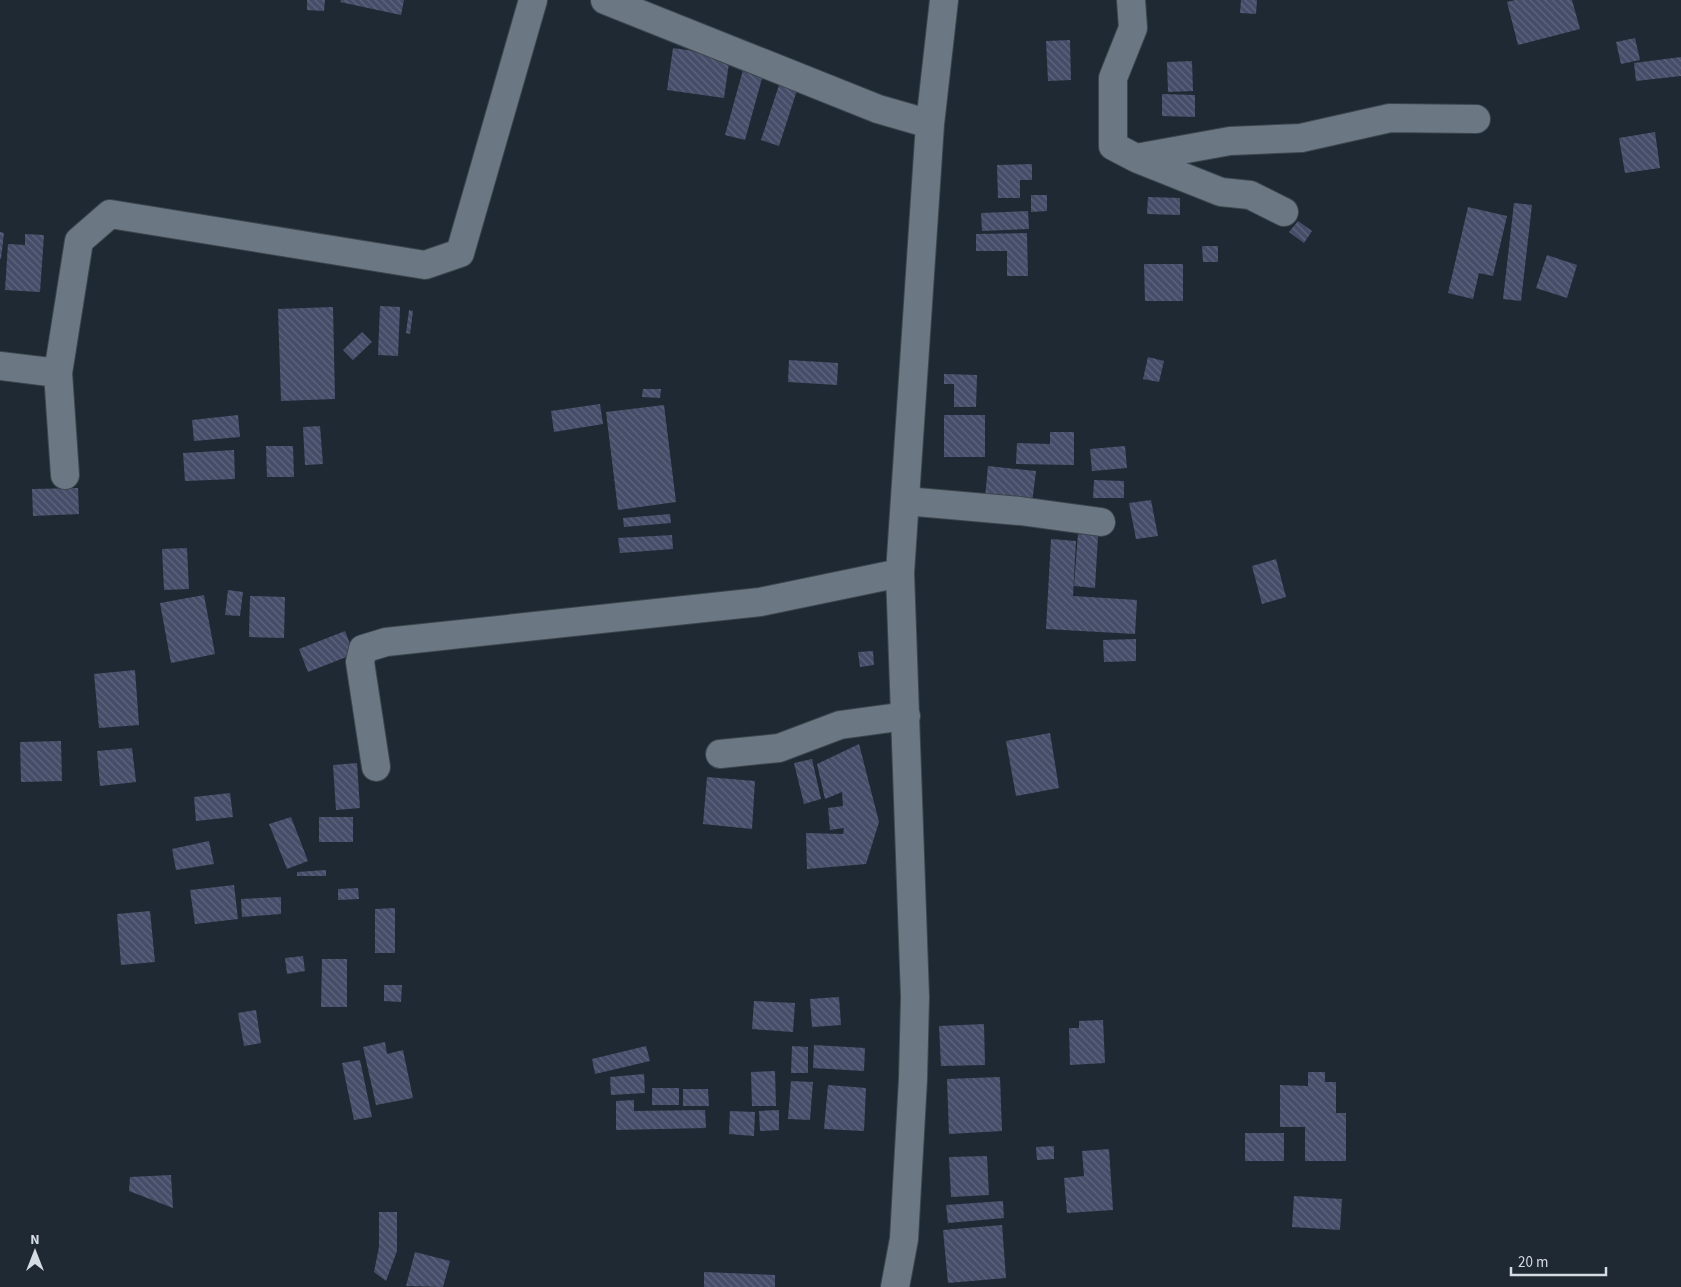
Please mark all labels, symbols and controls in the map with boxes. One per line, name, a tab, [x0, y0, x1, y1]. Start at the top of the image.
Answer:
north arrow	[10, 1227, 60, 1277]
text: N	[30, 1230, 40, 1250]
scale bar	[1511, 1244, 1606, 1276]
text: 20 m	[1518, 1252, 1548, 1273]

